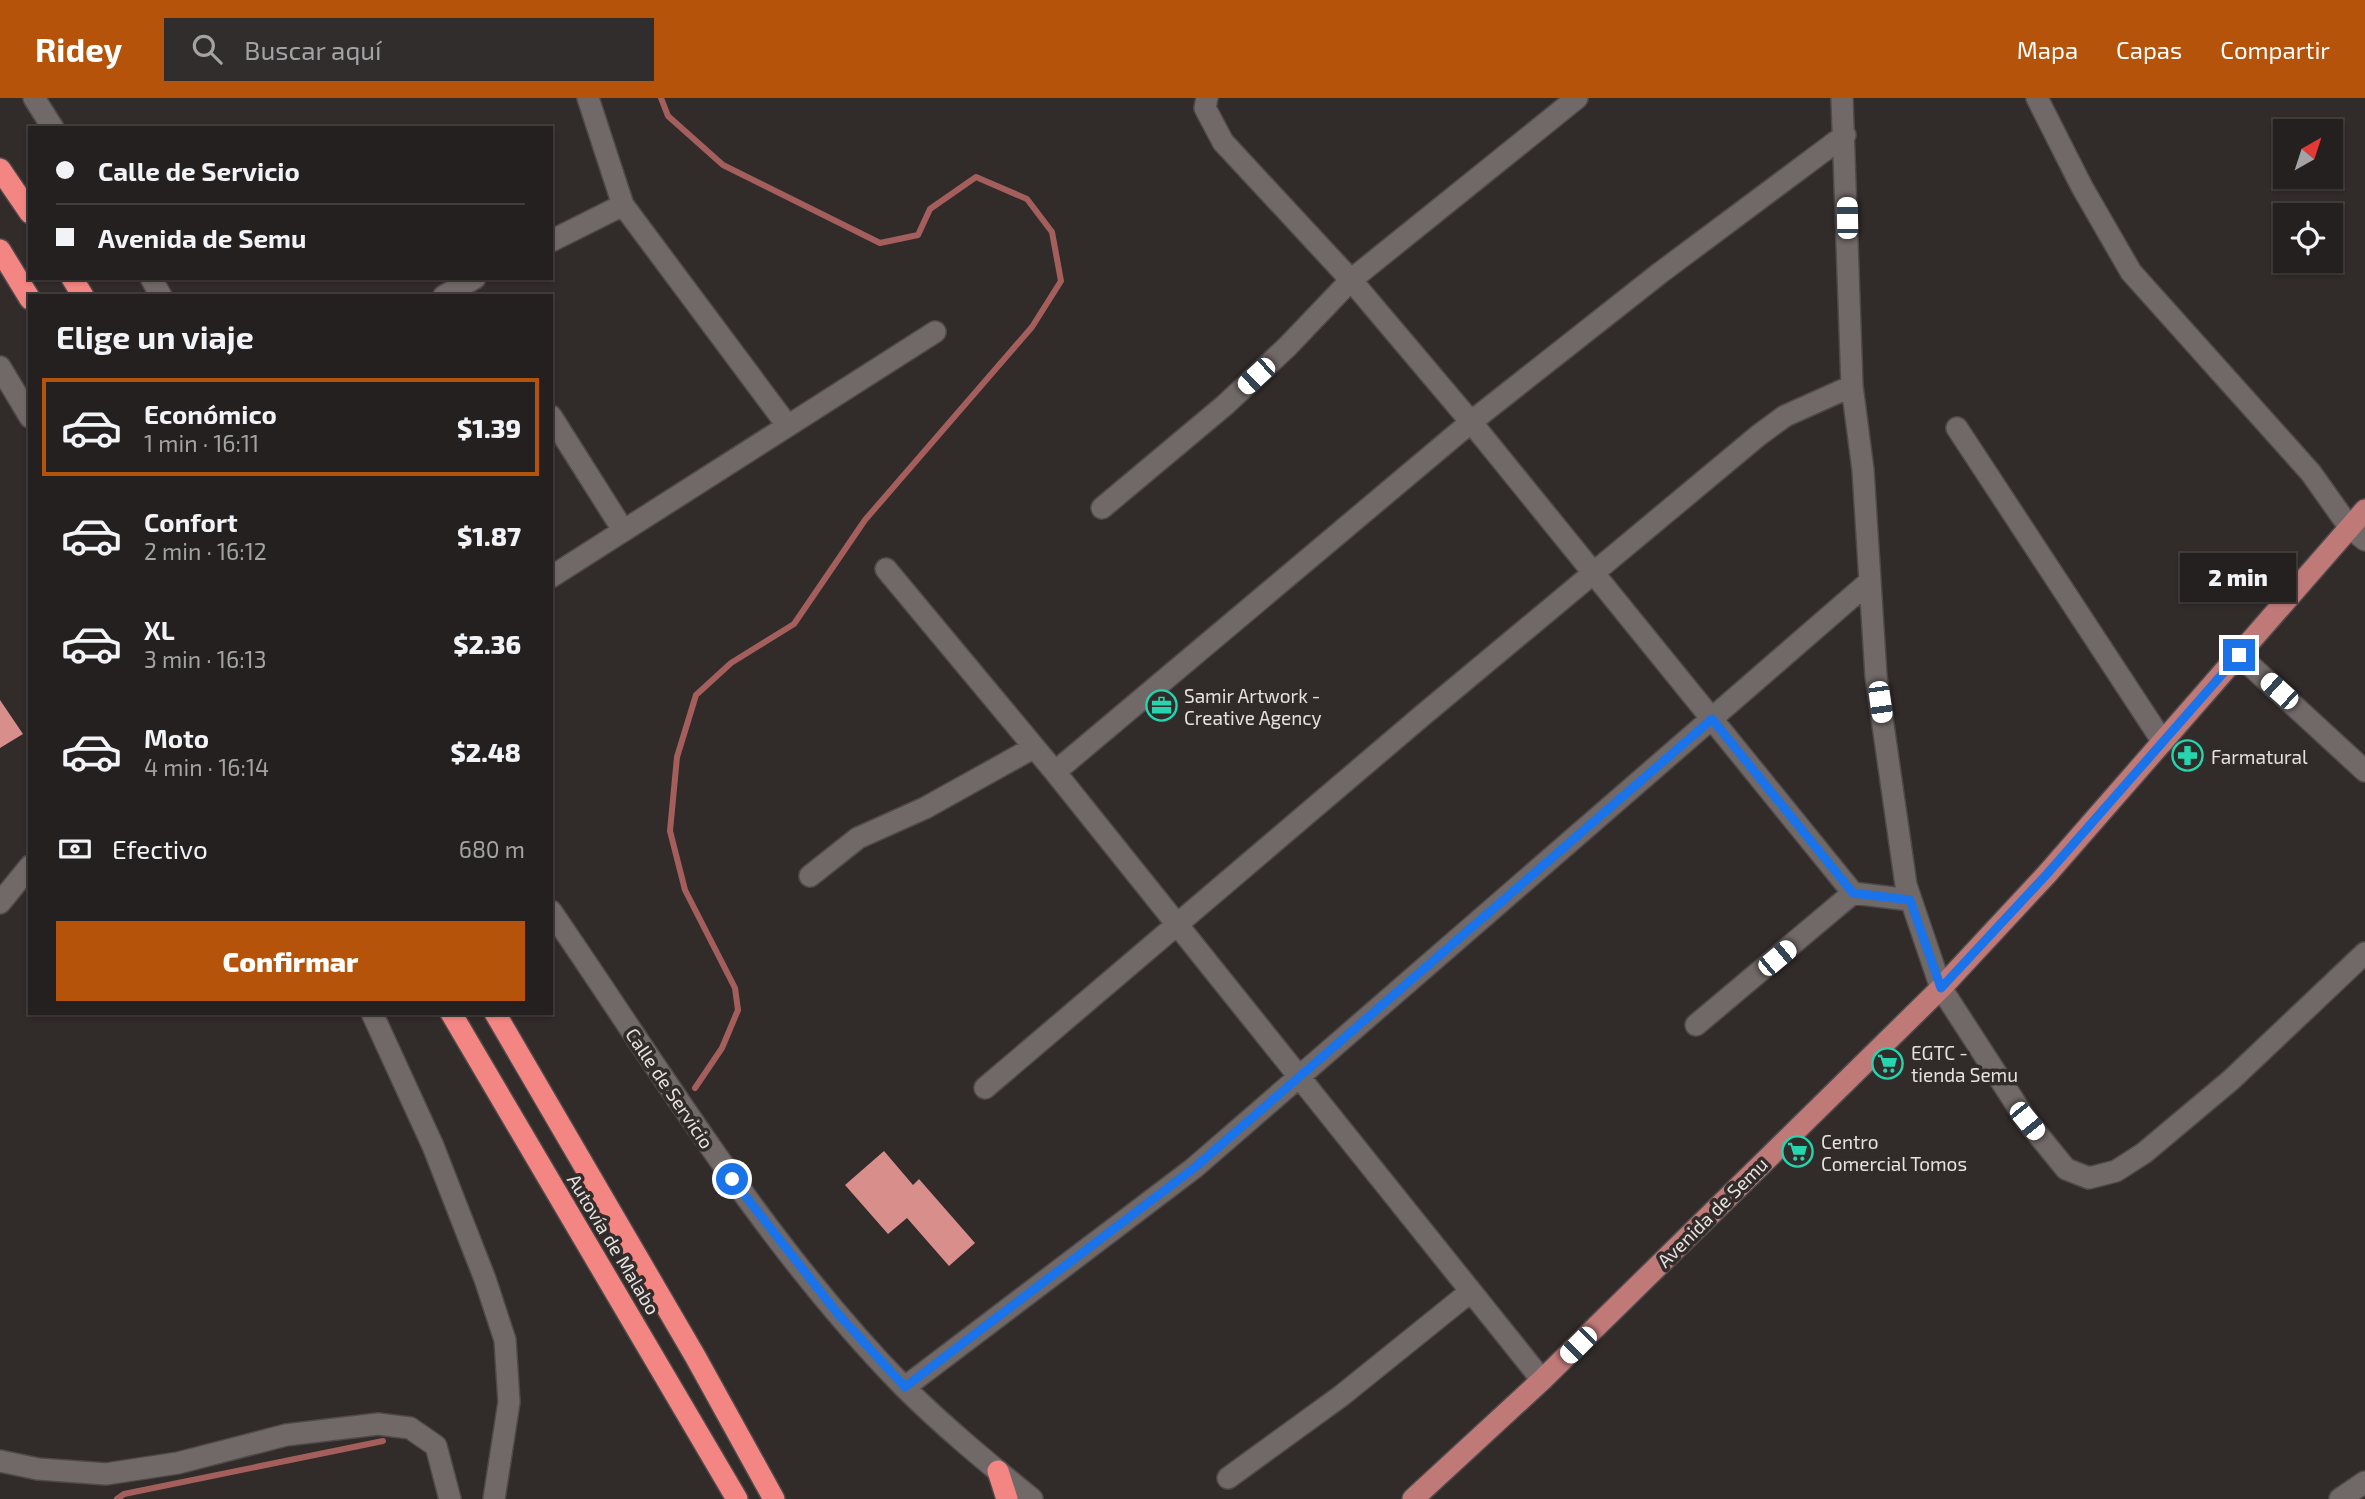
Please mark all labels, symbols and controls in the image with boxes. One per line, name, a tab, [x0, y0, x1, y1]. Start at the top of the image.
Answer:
search box	[164, 18, 654, 81]
text: Ridey	[35, 29, 122, 69]
icon: search	[188, 30, 226, 68]
text: Buscar aquí	[244, 34, 382, 65]
text: Mapa	[2017, 35, 2078, 64]
text: Capas	[2116, 35, 2182, 64]
text: Compartir	[2220, 35, 2330, 64]
north arrow	[2273, 119, 2343, 189]
map controls	[2273, 119, 2343, 273]
text: Calle de Servicio	[98, 155, 300, 186]
car	[1837, 197, 1858, 239]
button: locate	[2273, 203, 2343, 273]
text: Avenida de Semu	[98, 222, 306, 253]
text: Elige un viaje	[56, 317, 254, 355]
car	[1234, 354, 1279, 398]
icon: car	[60, 396, 123, 459]
text: Económico	[144, 398, 277, 429]
text: $1.39	[457, 412, 521, 443]
text: 1 min · 16:11	[144, 429, 259, 457]
icon: car	[60, 504, 123, 567]
text: Confort	[144, 506, 238, 537]
text: $1.87	[457, 520, 521, 551]
text: 2 min · 16:12	[144, 537, 267, 565]
callout: 2 min	[2181, 554, 2297, 602]
text: 2 min	[2208, 563, 2268, 591]
icon: car	[60, 612, 123, 675]
text: XL	[144, 614, 175, 645]
text: $2.36	[453, 628, 521, 659]
route end	[2223, 639, 2255, 671]
text: 3 min · 16:13	[144, 645, 267, 673]
car	[2257, 669, 2302, 713]
car	[1867, 680, 1894, 724]
place label: Samir Artwork - Creative Agency	[1184, 684, 1322, 729]
office icon: Samir Artwork - Creative Agency	[1144, 689, 1178, 723]
icon: car	[60, 720, 123, 783]
text: Moto	[144, 722, 209, 753]
text: $2.48	[451, 736, 521, 767]
pharmacy icon: Farmatural	[2171, 739, 2205, 773]
place label: Farmatural	[2211, 745, 2308, 768]
text: 4 min · 16:14	[144, 753, 269, 781]
icon: cash	[56, 830, 94, 868]
text: Efectivo	[112, 833, 208, 864]
text: 680 m	[459, 835, 525, 863]
button: Confirmar	[56, 921, 525, 1001]
car	[1755, 936, 1800, 980]
street label: Calle de Servicio	[621, 1023, 719, 1153]
place label: EGTC - tienda Semu	[1911, 1041, 2018, 1086]
supermarket icon: EGTC - tienda Semu	[1871, 1046, 1905, 1080]
car	[2006, 1098, 2049, 1144]
place label: Centro Comercial Tomos	[1821, 1130, 1967, 1175]
supermarket icon: Centro Comercial Tomos	[1781, 1135, 1815, 1169]
street label: Avenida de Semu	[1652, 1152, 1772, 1272]
route start	[716, 1163, 748, 1195]
street label: Autovía de Malabo	[563, 1169, 665, 1319]
car	[1556, 1323, 1601, 1367]

